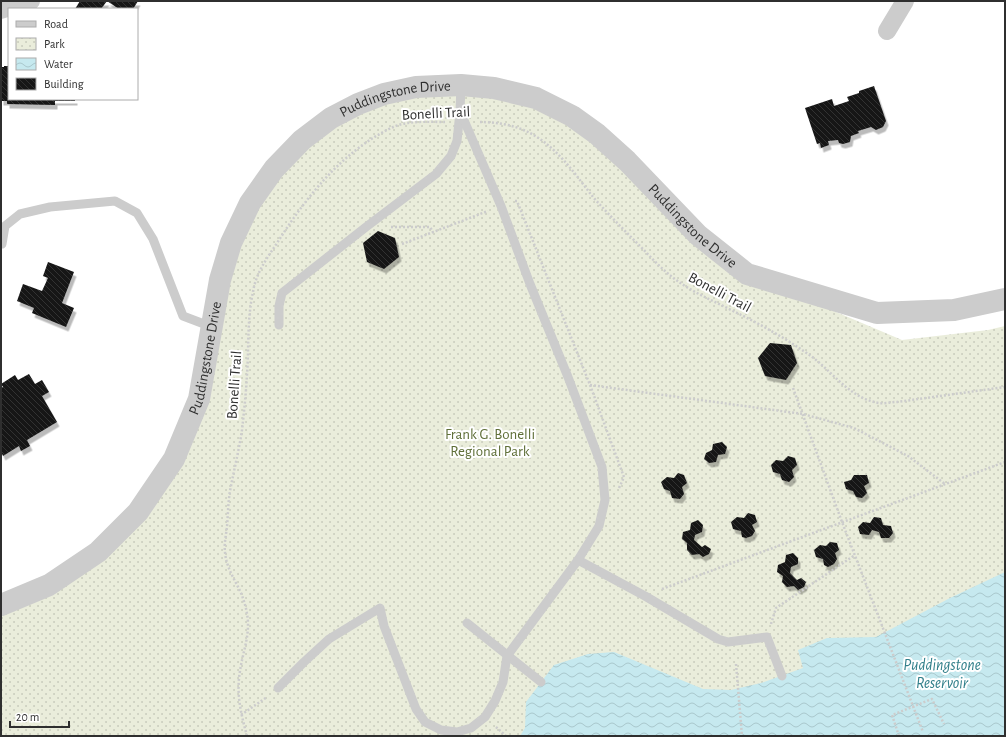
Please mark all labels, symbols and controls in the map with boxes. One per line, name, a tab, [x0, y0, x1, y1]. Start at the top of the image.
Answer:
legend	[8, 8, 138, 100]
text: Road	[44, 18, 68, 30]
text: Park	[44, 38, 65, 50]
text: Water	[44, 58, 73, 70]
text: Building	[44, 78, 84, 90]
street label: Puddingstone Drive	[337, 78, 451, 120]
street label: Bonelli Trail	[401, 104, 471, 123]
street label: Puddingstone Drive	[645, 181, 740, 271]
street label: Bonelli Trail	[686, 270, 754, 315]
street label: Puddingstone Drive	[186, 300, 224, 417]
street label: Bonelli Trail	[225, 350, 244, 420]
park label: Frank G. Bonelli Regional Park	[445, 427, 535, 459]
water label: Puddingstone Reservoir	[903, 657, 981, 691]
scale bar	[10, 703, 69, 729]
text: 20 m	[16, 711, 39, 723]

